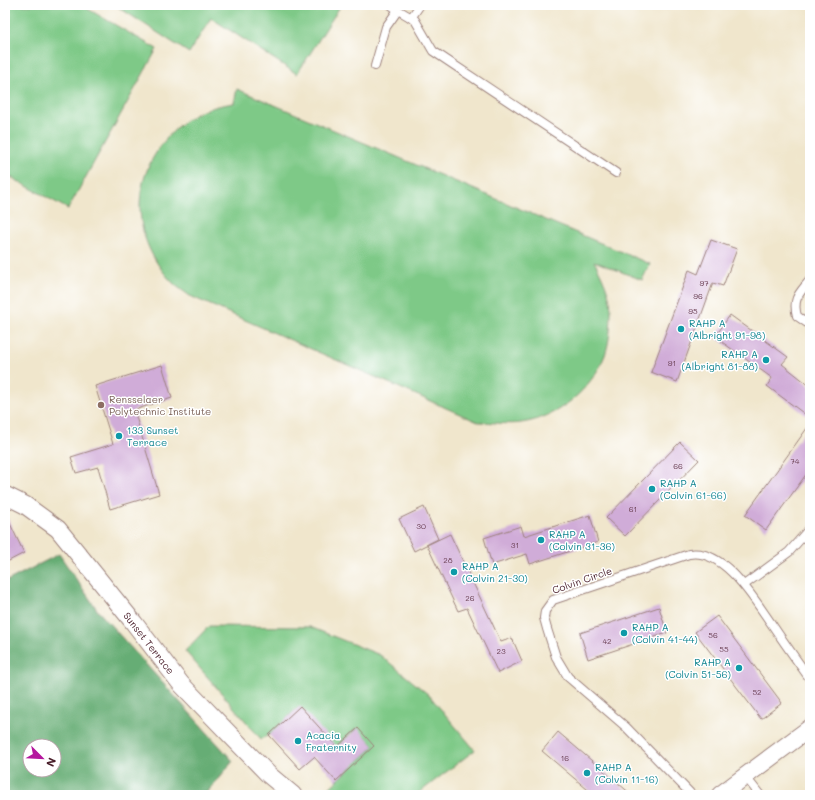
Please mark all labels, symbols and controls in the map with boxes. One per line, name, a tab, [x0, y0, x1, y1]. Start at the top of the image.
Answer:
house number: 97	[699, 278, 709, 288]
house number: 96	[693, 291, 703, 301]
house number: 95	[688, 306, 698, 316]
place label: RAHP A (Albright 91-98)	[689, 316, 765, 342]
marker: RAHP A (Albright 91-98)	[676, 324, 686, 334]
place label: RAHP A (Albright 81-88)	[681, 347, 758, 373]
marker: RAHP A (Albright 81-88)	[761, 355, 771, 365]
house number: 91	[668, 358, 676, 368]
place label: Rensselaer Polytechnic Institute	[109, 392, 211, 418]
marker: Rensselaer Polytechnic Institute	[96, 400, 106, 410]
place label: 133 Sunset Terrace	[127, 423, 178, 449]
marker: 133 Sunset Terrace	[114, 431, 124, 441]
house number: 74	[790, 456, 800, 466]
house number: 66	[673, 461, 683, 471]
place label: RAHP A (Colvin 61-66)	[660, 476, 726, 502]
marker: RAHP A (Colvin 61-66)	[647, 484, 657, 494]
house number: 61	[629, 504, 637, 514]
house number: 30	[416, 521, 426, 531]
place label: RAHP A (Colvin 31-36)	[549, 527, 615, 553]
marker: RAHP A (Colvin 31-36)	[536, 535, 546, 545]
house number: 31	[511, 540, 519, 550]
house number: 28	[443, 555, 453, 565]
place label: RAHP A (Colvin 21-30)	[462, 559, 528, 585]
street label: Colvin Circle	[550, 563, 614, 597]
marker: RAHP A (Colvin 21-30)	[449, 567, 459, 577]
house number: 26	[465, 593, 475, 603]
street label: Sunset Terrace	[120, 609, 178, 677]
place label: RAHP A (Colvin 41-44)	[632, 620, 698, 646]
marker: RAHP A (Colvin 41-44)	[619, 628, 629, 638]
house number: 56	[708, 630, 718, 640]
house number: 42	[602, 636, 612, 646]
house number: 55	[719, 644, 729, 654]
house number: 23	[496, 646, 506, 656]
place label: RAHP A (Colvin 51-56)	[665, 655, 731, 681]
marker: RAHP A (Colvin 51-56)	[734, 663, 744, 673]
house number: 52	[752, 687, 762, 697]
place label: Acacia Fraternity	[306, 728, 357, 754]
marker: Acacia Fraternity	[293, 736, 303, 746]
north arrow	[22, 738, 62, 778]
house number: 16	[561, 753, 569, 763]
text: N	[43, 755, 60, 769]
place label: RAHP A (Colvin 11-16)	[595, 760, 658, 786]
marker: RAHP A (Colvin 11-16)	[582, 768, 592, 778]

